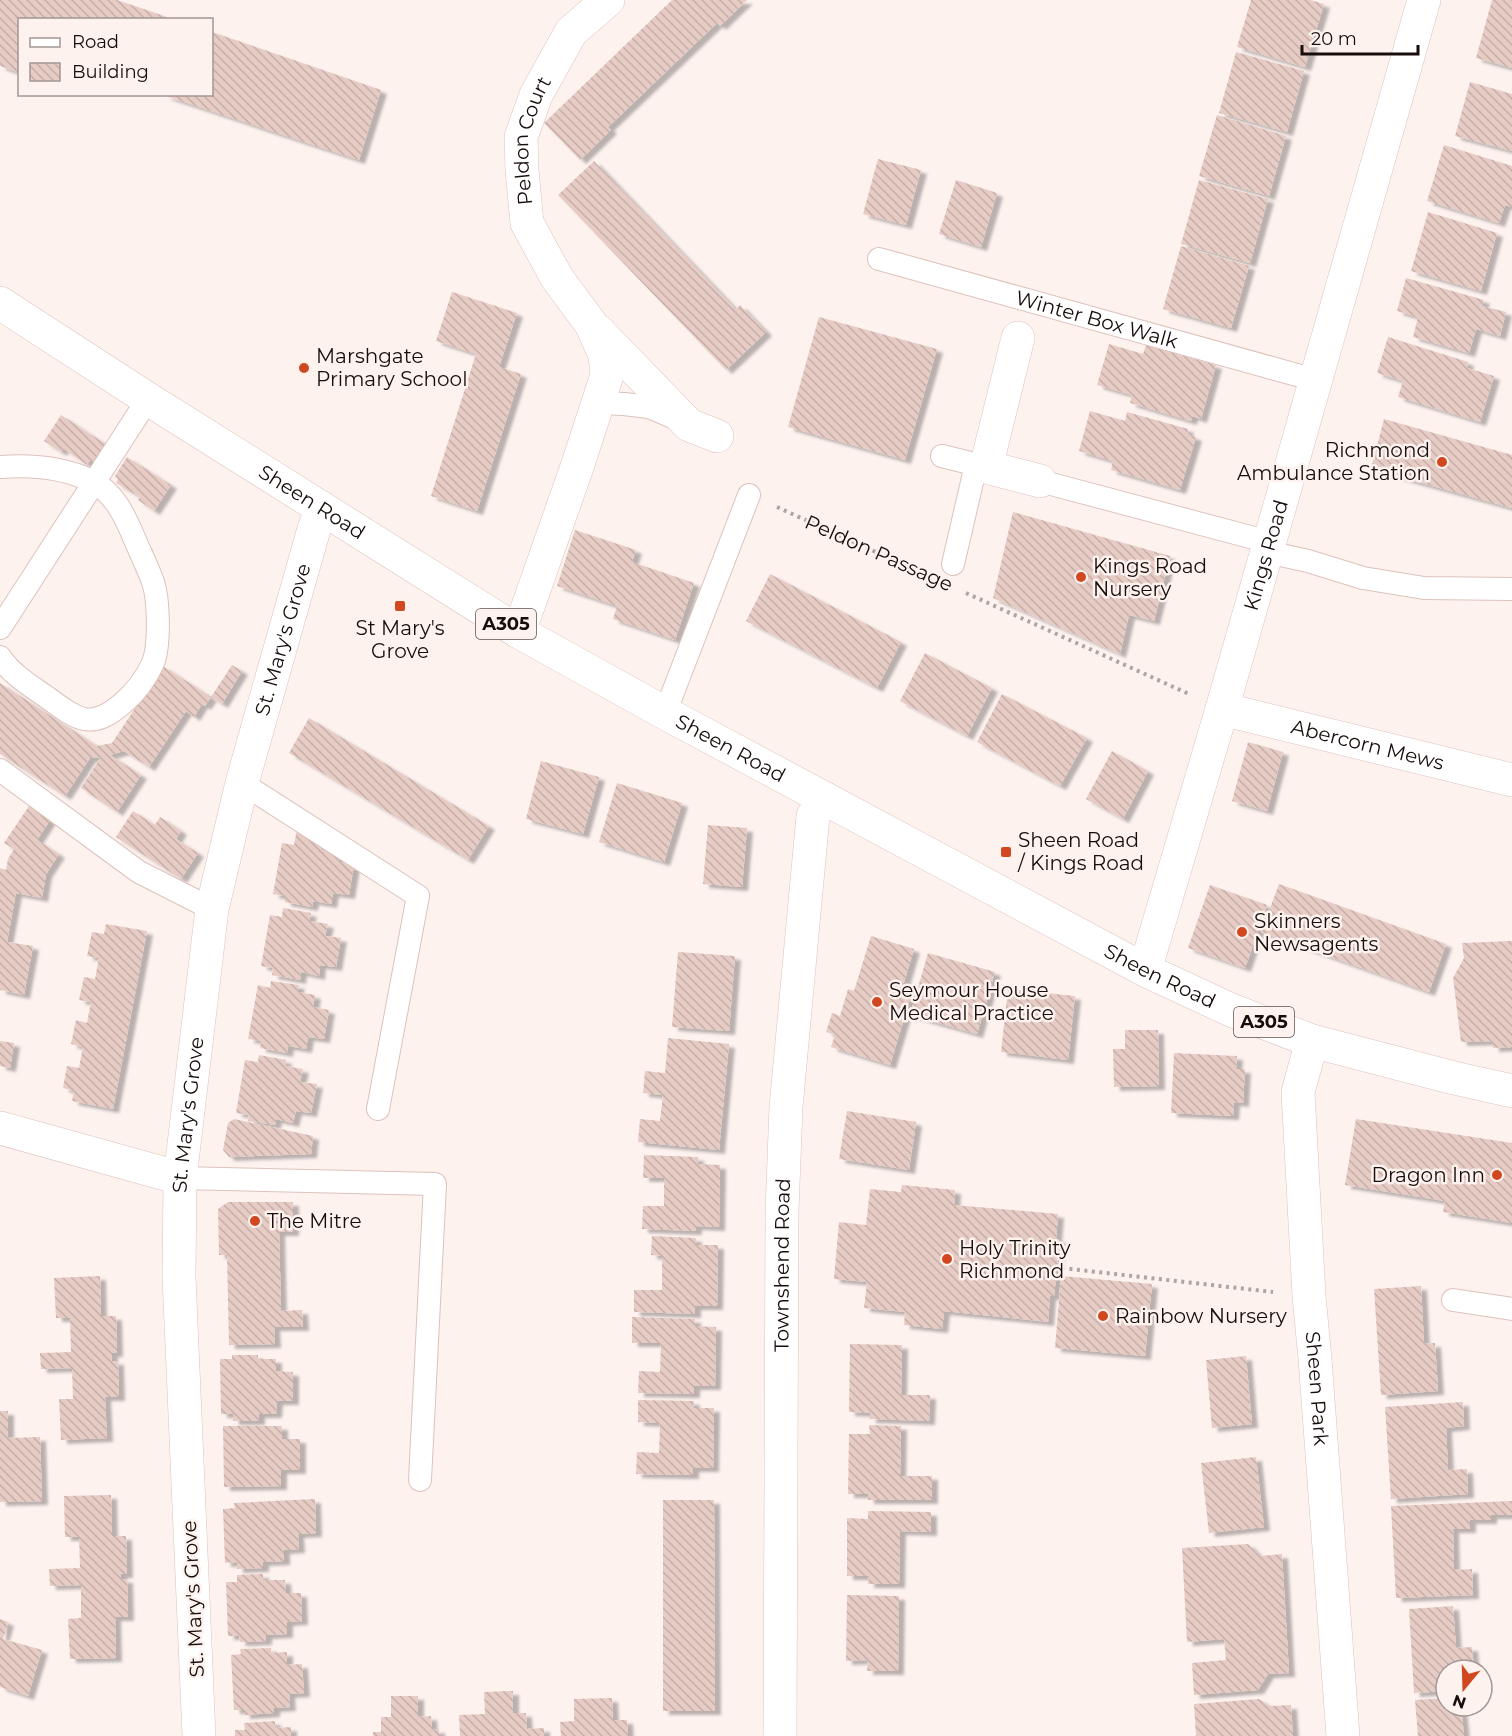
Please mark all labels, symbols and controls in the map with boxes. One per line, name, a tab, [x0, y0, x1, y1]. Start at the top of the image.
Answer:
legend	[18, 18, 213, 96]
scale bar	[1302, 18, 1418, 56]
text: 20 m	[1311, 28, 1357, 50]
text: Road	[72, 31, 119, 53]
text: Building	[72, 61, 149, 83]
street label: Peldon Court	[509, 72, 556, 206]
street label: Winter Box Walk	[1013, 285, 1181, 353]
place label: Marshgate Primary School	[316, 344, 468, 391]
marker: Marshgate Primary School	[297, 361, 311, 375]
place label: Richmond Ambulance Station	[1237, 438, 1430, 485]
marker: Richmond Ambulance Station	[1435, 455, 1449, 469]
street label: Sheen Road	[254, 460, 370, 544]
street label: Kings Road	[1239, 497, 1293, 613]
street label: Peldon Passage	[801, 510, 957, 596]
place label: Kings Road Nursery	[1093, 554, 1207, 601]
street label: St. Mary's Grove	[250, 561, 316, 718]
marker: Kings Road Nursery	[1074, 570, 1088, 584]
marker: St Mary's Grove	[393, 599, 407, 613]
road number: A305	[476, 609, 536, 639]
place label: St Mary's Grove	[355, 616, 445, 663]
street label: Sheen Road	[672, 709, 790, 787]
street label: Abercorn Mews	[1289, 714, 1447, 775]
place label: Sheen Road / Kings Road	[1017, 828, 1144, 875]
marker: Sheen Road / Kings Road	[999, 845, 1013, 859]
place label: Skinners Newsagents	[1254, 909, 1379, 956]
marker: Skinners Newsagents	[1235, 925, 1249, 939]
street label: Sheen Road	[1100, 938, 1220, 1013]
place label: Seymour House Medical Practice	[889, 978, 1054, 1025]
marker: Seymour House Medical Practice	[870, 995, 884, 1009]
road number: A305	[1234, 1007, 1294, 1037]
street label: St. Mary's Grove	[168, 1036, 209, 1193]
place label: Dragon Inn	[1371, 1163, 1485, 1187]
marker: Dragon Inn	[1490, 1168, 1504, 1182]
street label: Townshend Road	[769, 1178, 795, 1352]
place label: The Mitre	[267, 1209, 362, 1233]
marker: The Mitre	[248, 1214, 262, 1228]
place label: Holy Trinity Richmond	[959, 1236, 1071, 1283]
marker: Holy Trinity Richmond	[940, 1252, 954, 1266]
place label: Rainbow Nursery	[1115, 1304, 1287, 1328]
marker: Rainbow Nursery	[1096, 1309, 1110, 1323]
street label: Sheen Park	[1300, 1330, 1333, 1446]
street label: St. Mary's Grove	[177, 1520, 209, 1678]
north arrow	[1434, 1658, 1494, 1718]
text: N	[1450, 1691, 1468, 1713]

